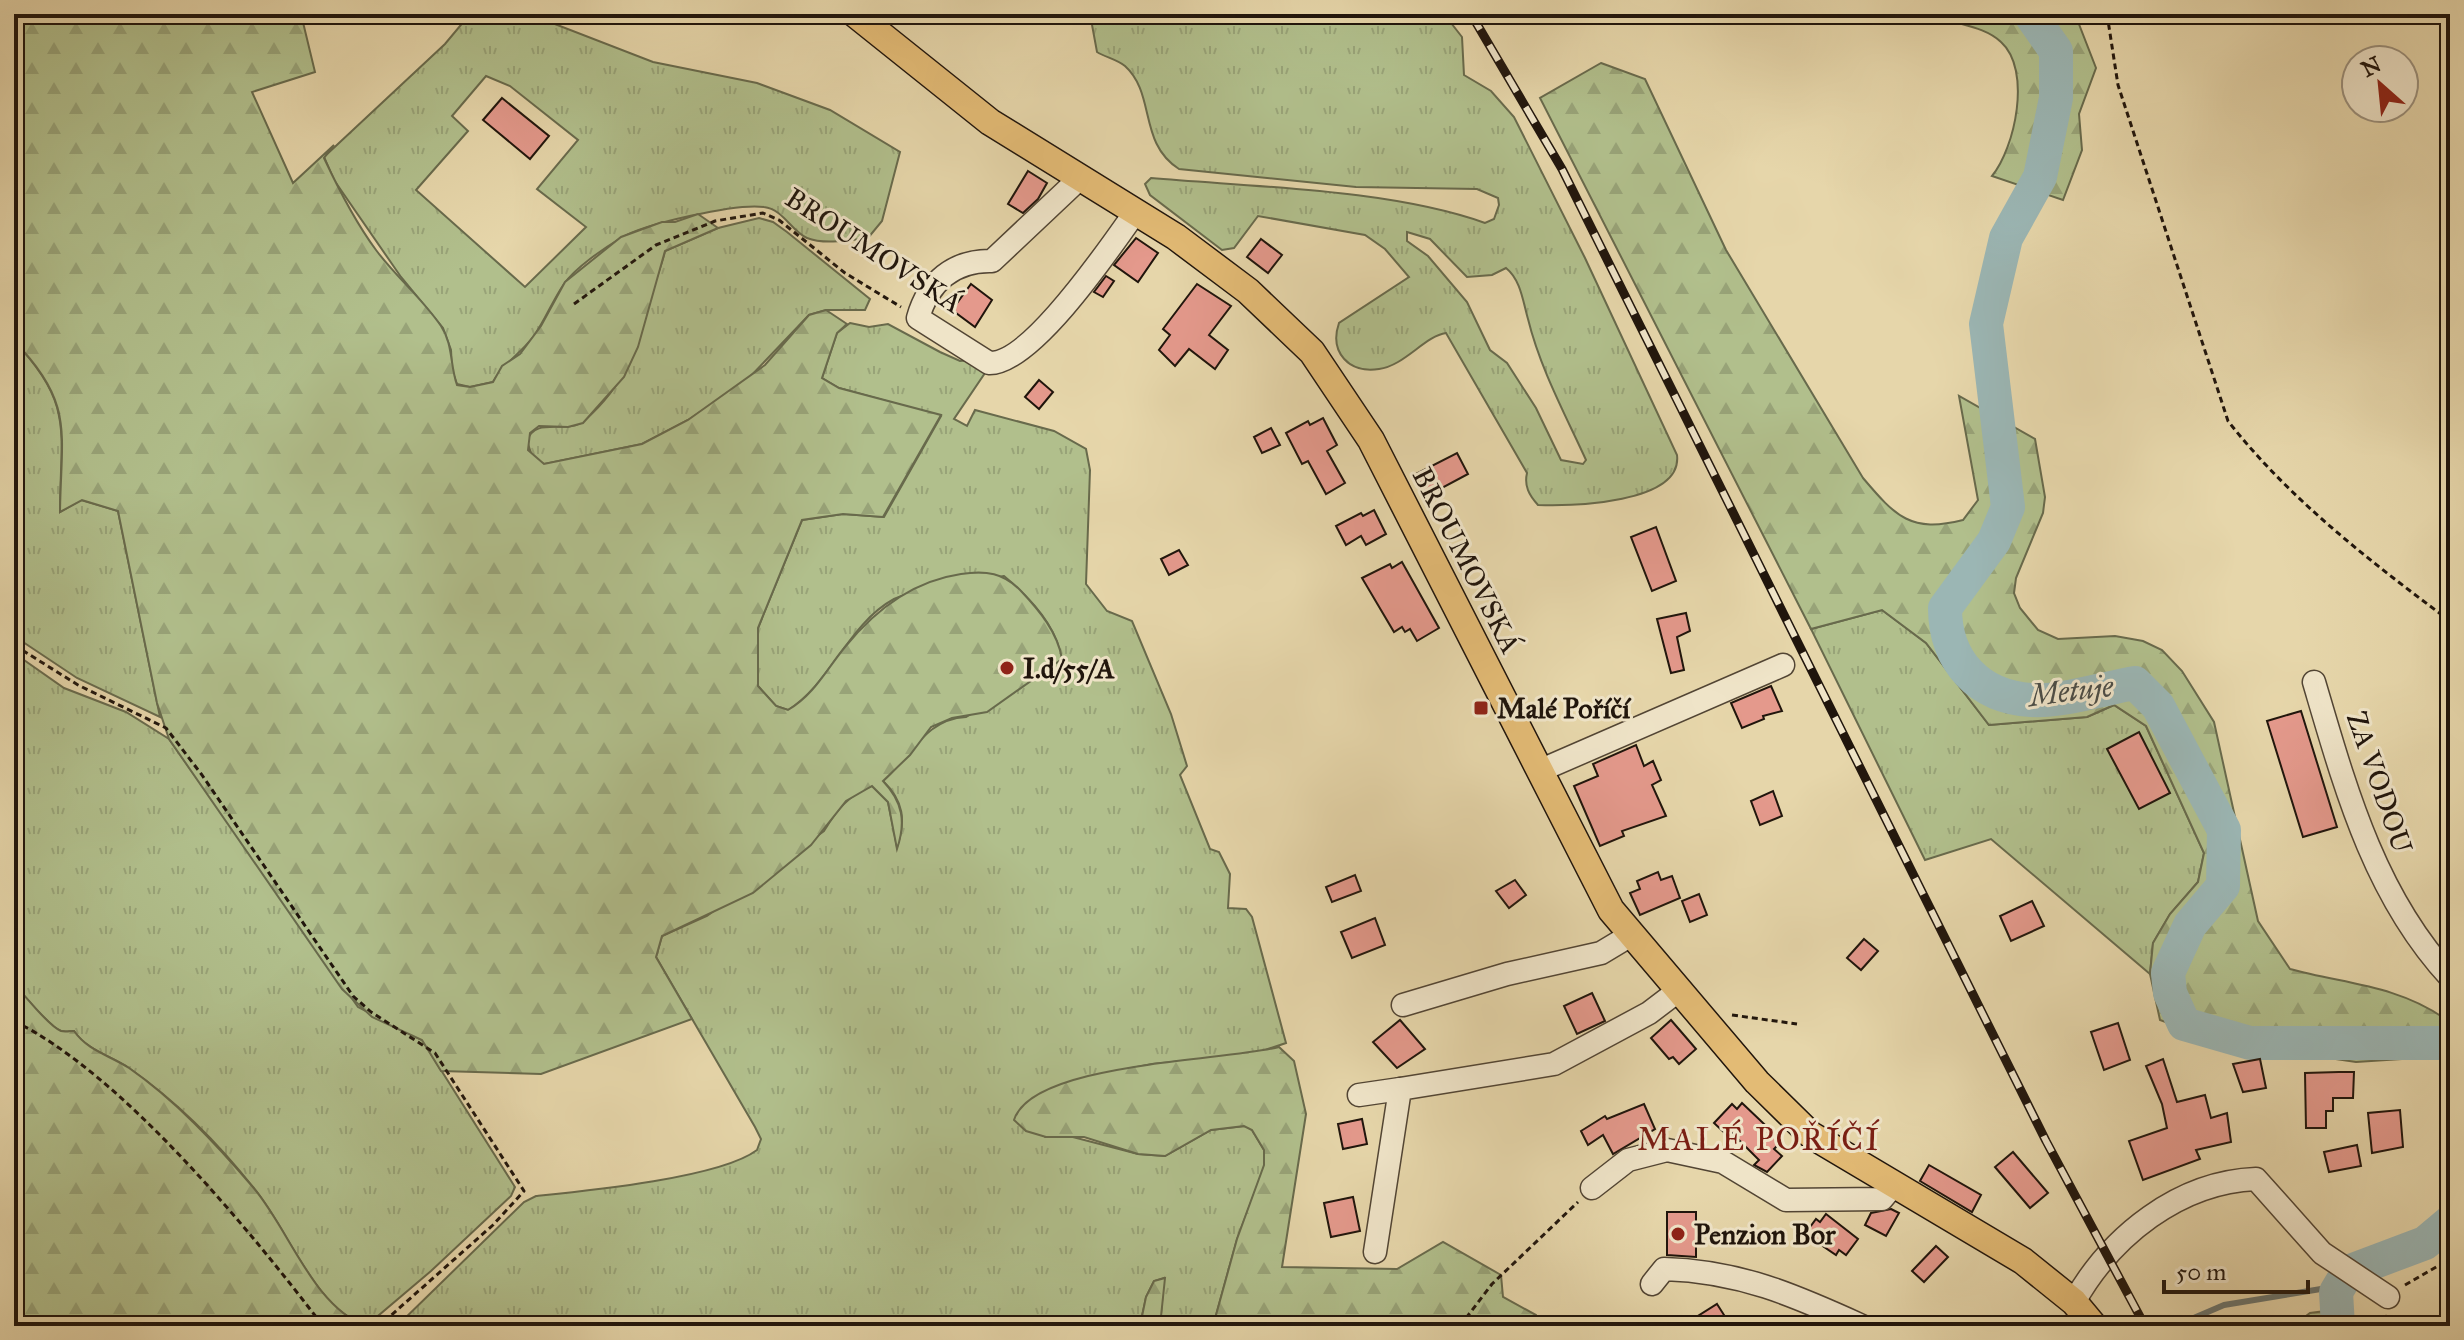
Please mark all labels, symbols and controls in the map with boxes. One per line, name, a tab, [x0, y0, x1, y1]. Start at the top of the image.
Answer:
north arrow	[2340, 44, 2420, 124]
text: N	[2357, 50, 2386, 83]
street label: BROUMOVSKÁ	[779, 180, 969, 321]
street label: BROUMOVSKÁ	[1405, 461, 1529, 659]
place label: I.d/55/A	[1023, 651, 1116, 686]
marker: I.d/55/A	[998, 659, 1016, 677]
water label: Metuje	[2024, 668, 2116, 714]
place label: Malé Poříčí	[1497, 691, 1632, 726]
marker: Malé Poříčí	[1472, 699, 1490, 717]
street label: ZA VODOU	[2339, 707, 2420, 859]
district label: MALÉ POŘÍČÍ	[1637, 1118, 1881, 1159]
place label: Penzion Bor	[1694, 1217, 1836, 1252]
marker: Penzion Bor	[1669, 1225, 1687, 1243]
scale bar	[2164, 1244, 2308, 1294]
text: 50 m	[2176, 1257, 2226, 1287]

